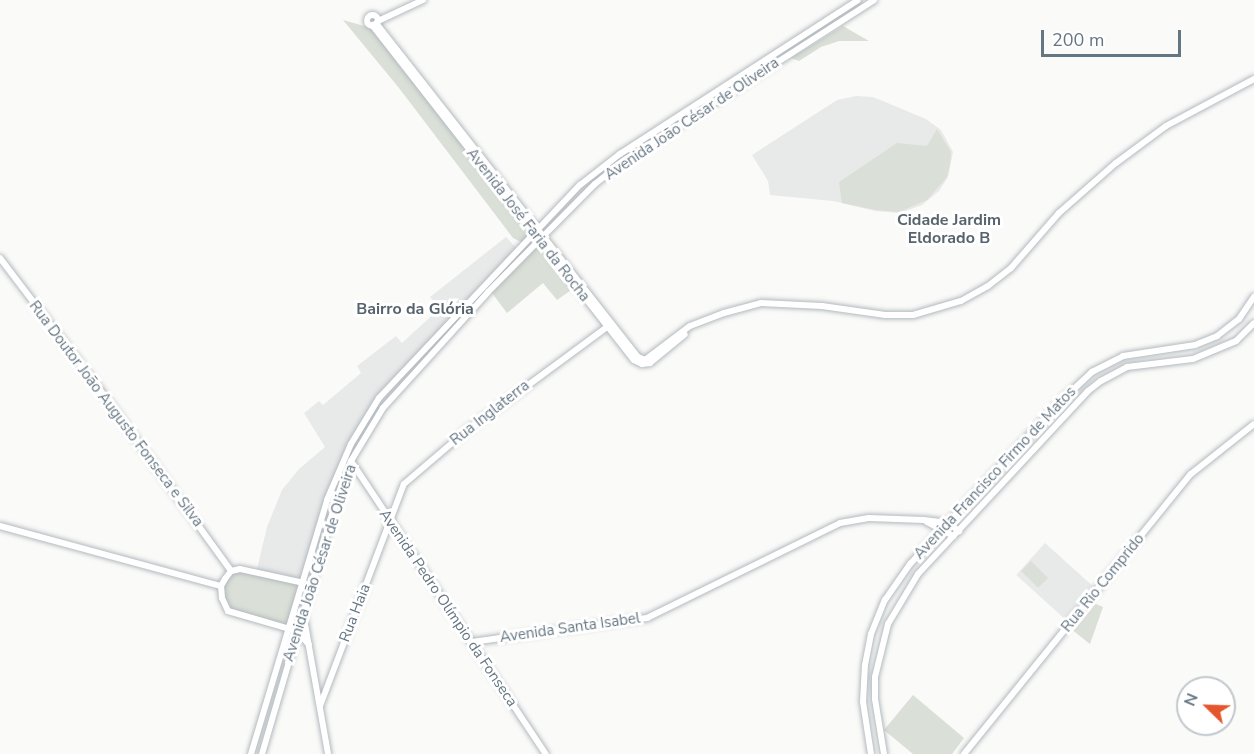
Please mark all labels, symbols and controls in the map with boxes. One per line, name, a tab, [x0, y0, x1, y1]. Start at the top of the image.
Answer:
scale bar	[1044, 18, 1184, 56]
text: 200 m	[1052, 28, 1104, 52]
street label: Avenida João César de Oliveira	[601, 54, 783, 184]
street label: Avenida José Faria da Rocha	[463, 145, 593, 305]
district label: Cidade Jardim Eldorado B	[897, 210, 1001, 248]
street label: Rua Doutor João Augusto Fonseca e Silva	[25, 297, 207, 531]
district label: Bairro da Glória	[356, 299, 474, 319]
street label: Rua Inglaterra	[447, 376, 533, 450]
street label: Avenida Francisco Firmo de Matos	[910, 383, 1080, 563]
street label: Avenida João César de Oliveira	[280, 462, 360, 664]
street label: Avenida Pedro Olímpio da Fonseca	[375, 506, 521, 710]
street label: Rua Rio Comprido	[1058, 530, 1148, 636]
street label: Rua Haia	[336, 581, 374, 645]
street label: Avenida Santa Isabel	[499, 609, 641, 647]
north arrow	[1176, 676, 1236, 736]
text: N	[1179, 690, 1204, 710]

